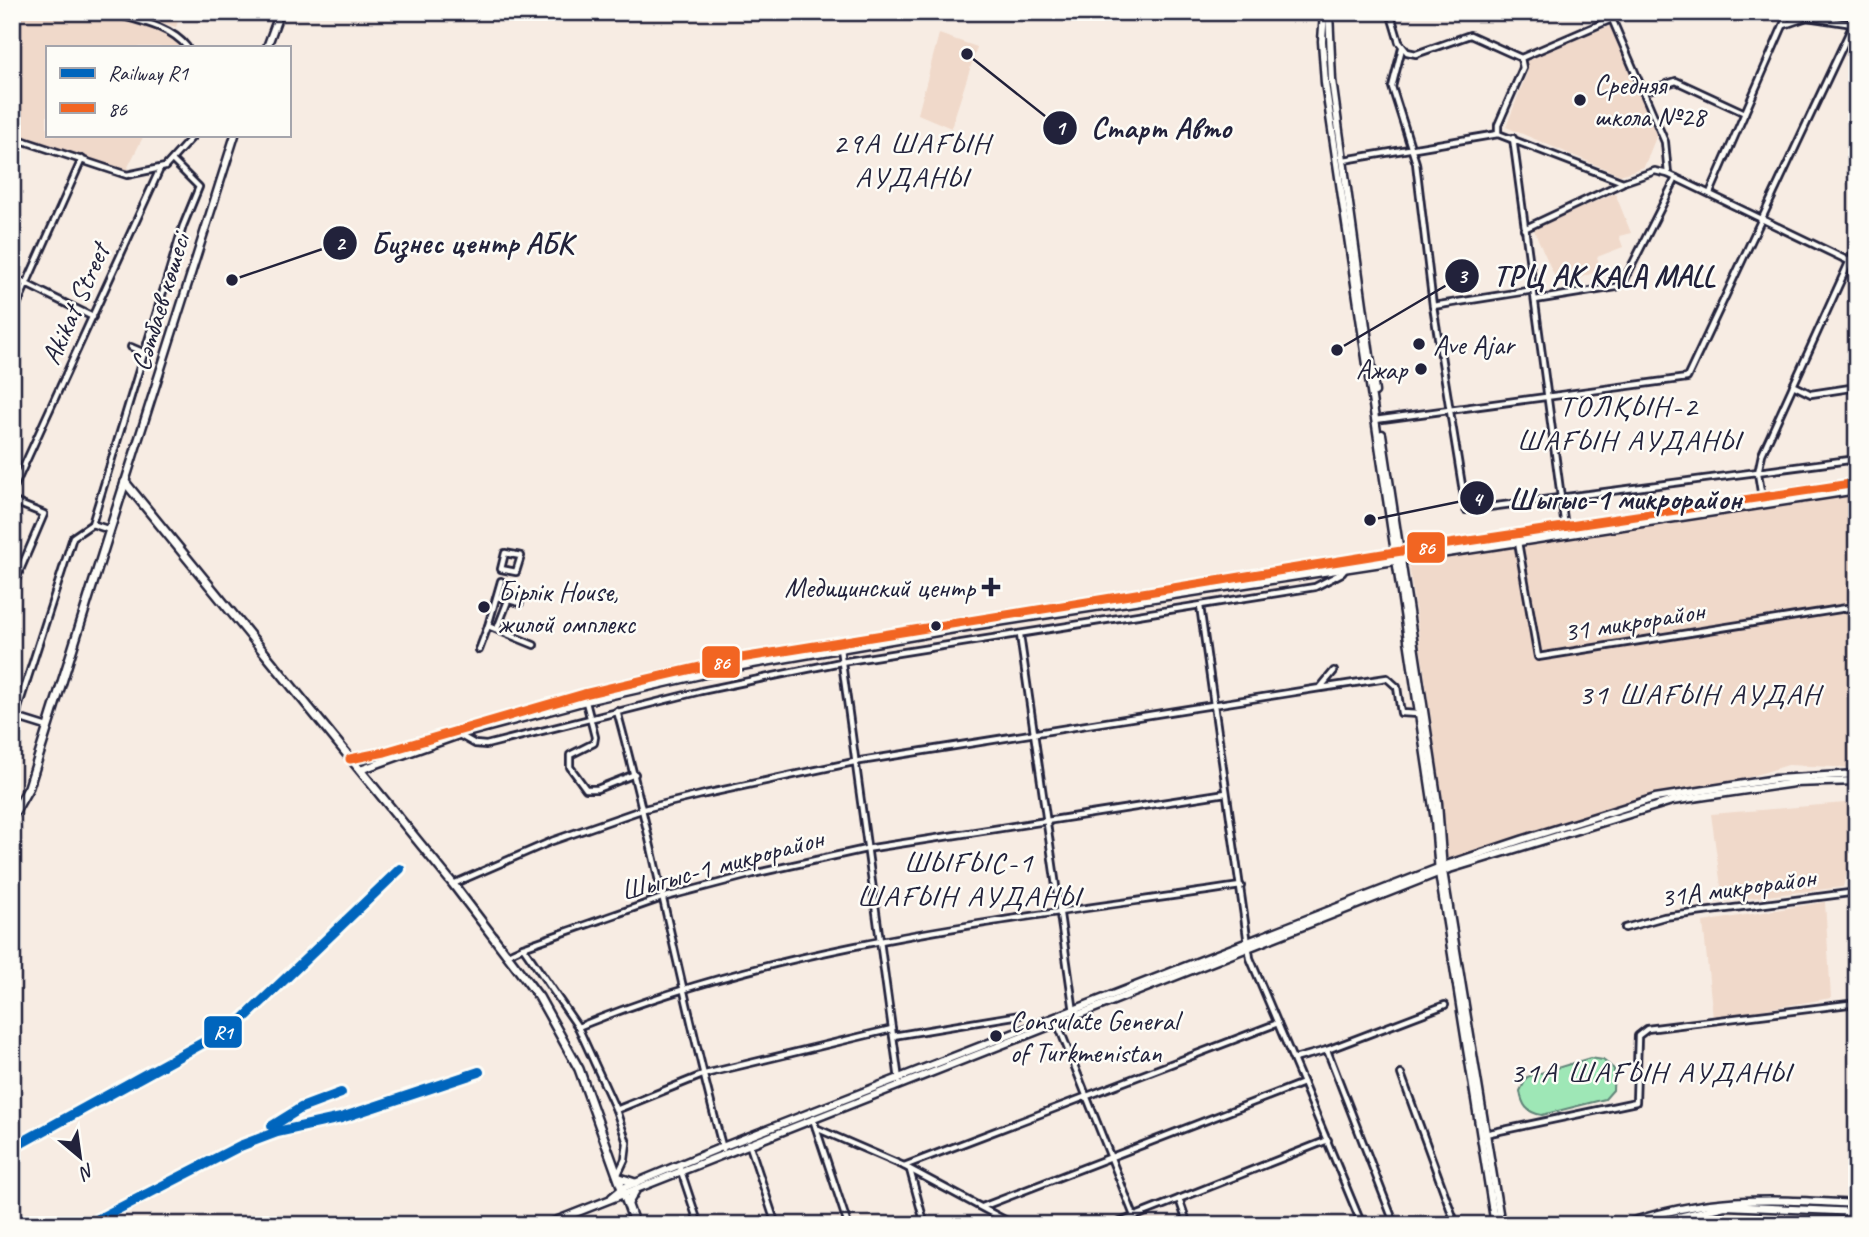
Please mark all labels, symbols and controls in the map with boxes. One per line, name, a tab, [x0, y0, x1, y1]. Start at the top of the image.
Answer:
legend	[46, 46, 290, 136]
text: Railway R1	[108, 60, 190, 86]
place label: Средняя школа №28	[1594, 67, 1708, 134]
marker: Средняя школа №28	[1572, 92, 1588, 108]
text: 86	[108, 96, 127, 122]
callout: Старт Авто	[1043, 102, 1245, 153]
text: Старт Авто	[1091, 109, 1233, 147]
text: 1	[1055, 115, 1067, 141]
district label: 29А ШАҒЫН АУДАНЫ	[833, 124, 994, 196]
callout: Бизнес центр АБК	[323, 217, 586, 268]
text: Бизнес центр АБК	[371, 224, 578, 263]
street label: Сәтбаев көшесі	[123, 225, 199, 375]
text: 2	[335, 230, 347, 256]
street label: Akikat Street	[33, 235, 119, 370]
callout: ТРЦ AK KALA MALL	[1444, 250, 1729, 301]
text: ТРЦ AK KALA MALL	[1493, 257, 1716, 295]
text: 3	[1457, 263, 1469, 289]
place label: Ave Ajar	[1433, 327, 1516, 362]
marker: Ave Ajar	[1411, 336, 1427, 352]
place label: Ажар	[1356, 352, 1408, 387]
marker: Ажар	[1413, 361, 1429, 377]
district label: ТОЛҚЫН-2 ШАҒЫН АУДАНЫ	[1517, 387, 1744, 459]
callout: Шыгыс-1 микрорайон	[1460, 473, 1756, 524]
text: Шыгыс-1 микрорайон	[1508, 480, 1743, 518]
text: 4	[1472, 486, 1484, 512]
line badge: 86	[1406, 531, 1446, 564]
text: 86	[1417, 536, 1437, 560]
place label: Медицинский центр	[785, 570, 976, 605]
place label: Бірлік House, жилой омплекс	[498, 574, 636, 641]
marker: Медицинский центр	[981, 577, 1001, 597]
street label: 31 микрорайон	[1561, 592, 1708, 649]
marker: Бірлік House, жилой омплекс	[476, 599, 492, 615]
unlabelled marker	[929, 619, 943, 633]
line badge: 86	[701, 645, 741, 679]
text: 86	[712, 651, 732, 675]
district label: 31 ШАҒЫН АУДАН	[1579, 675, 1825, 713]
street label: Шыгыс-1 микрорайон	[617, 820, 829, 908]
district label: ШЫҒЫС-1 ШАҒЫН АУДАНЫ	[857, 843, 1084, 915]
street label: 31А микрорайон	[1658, 859, 1819, 915]
place label: Consulate General of Turkmenistan	[1010, 1003, 1184, 1070]
line badge: R1	[203, 1015, 243, 1049]
text: R1	[214, 1021, 235, 1045]
marker: Consulate General of Turkmenistan	[988, 1028, 1004, 1044]
district label: 31А ШАҒЫН АУДАНЫ	[1510, 1053, 1795, 1091]
north arrow	[46, 1122, 116, 1192]
text: N	[74, 1158, 99, 1186]

